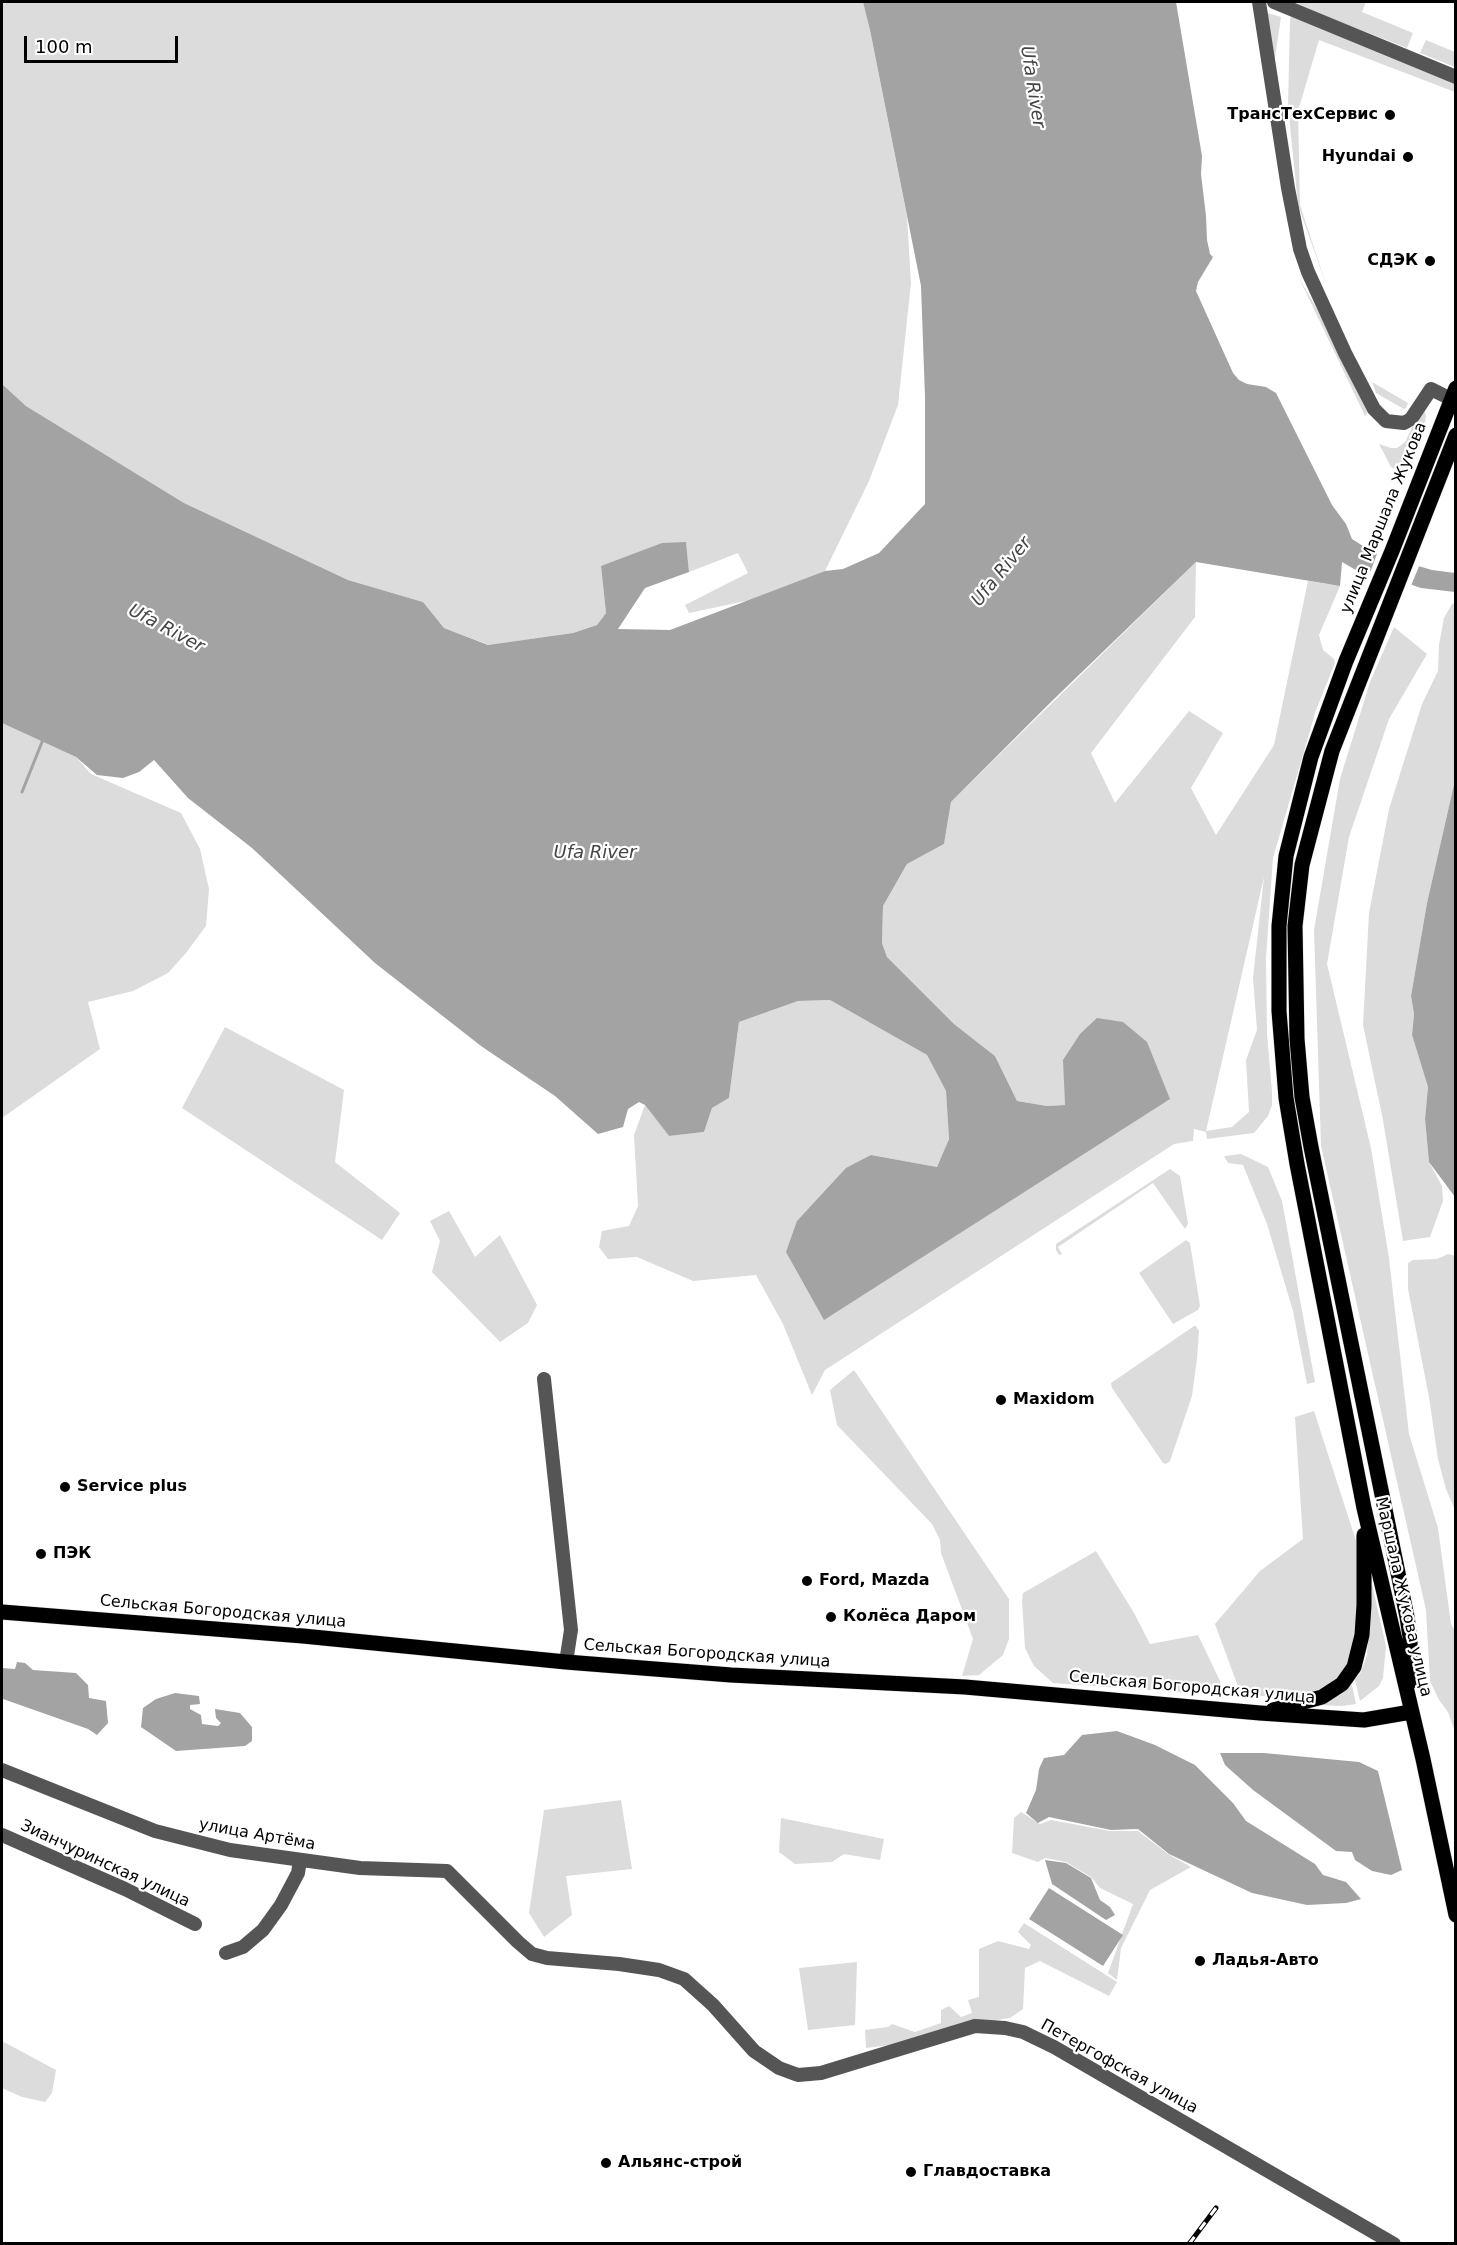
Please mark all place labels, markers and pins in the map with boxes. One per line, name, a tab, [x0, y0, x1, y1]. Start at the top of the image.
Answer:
place label: ТрансТехСервис	[1227, 105, 1378, 125]
marker: ТрансТехСервис	[1383, 108, 1397, 122]
place label: Hyundai	[1322, 147, 1396, 167]
marker: Hyundai	[1401, 150, 1415, 164]
place label: СДЭК	[1367, 251, 1418, 271]
marker: СДЭК	[1423, 254, 1437, 268]
place label: Maxidom	[1013, 1390, 1095, 1410]
marker: Maxidom	[994, 1393, 1008, 1407]
place label: Service plus	[77, 1477, 187, 1497]
marker: Service plus	[58, 1480, 72, 1494]
place label: ПЭК	[53, 1544, 91, 1564]
marker: ПЭК	[34, 1547, 48, 1561]
place label: Ford, Mazda	[819, 1571, 930, 1591]
marker: Ford, Mazda	[800, 1574, 814, 1588]
place label: Колёса Даром	[843, 1607, 976, 1627]
marker: Колёса Даром	[824, 1610, 838, 1624]
place label: Ладья-Авто	[1212, 1951, 1319, 1971]
marker: Ладья-Авто	[1193, 1954, 1207, 1968]
place label: Альянс-строй	[618, 2153, 742, 2173]
marker: Альянс-строй	[599, 2156, 613, 2170]
place label: Главдоставка	[923, 2162, 1051, 2182]
marker: Главдоставка	[904, 2165, 918, 2179]

